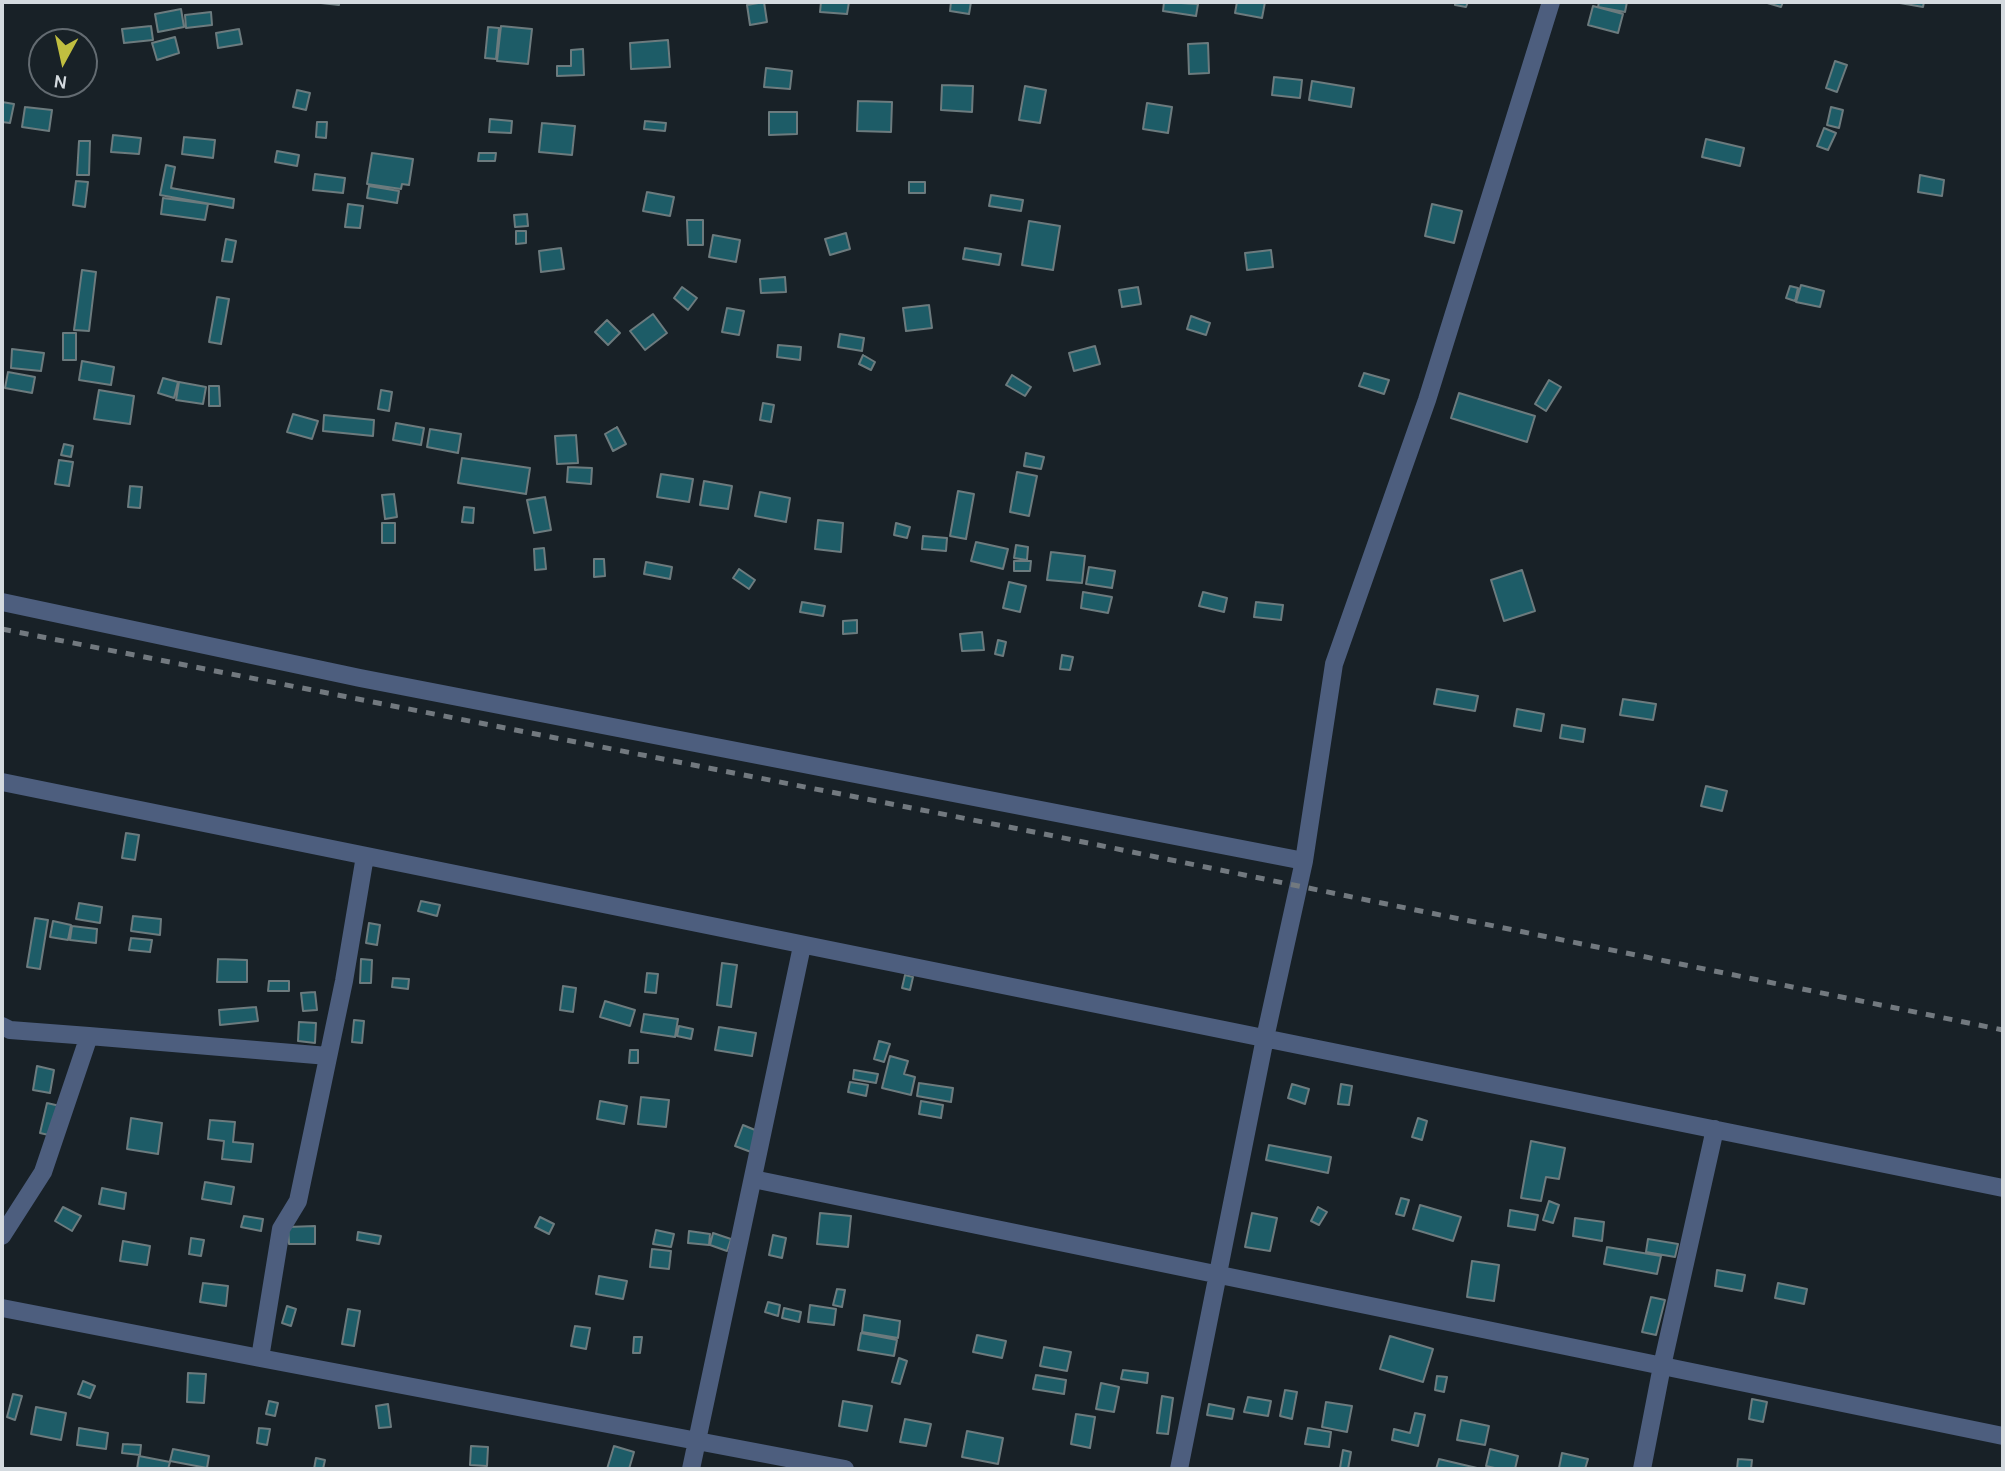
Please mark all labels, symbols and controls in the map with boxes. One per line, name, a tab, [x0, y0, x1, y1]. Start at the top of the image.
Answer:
north arrow	[28, 28, 98, 98]
text: N	[52, 70, 69, 94]

